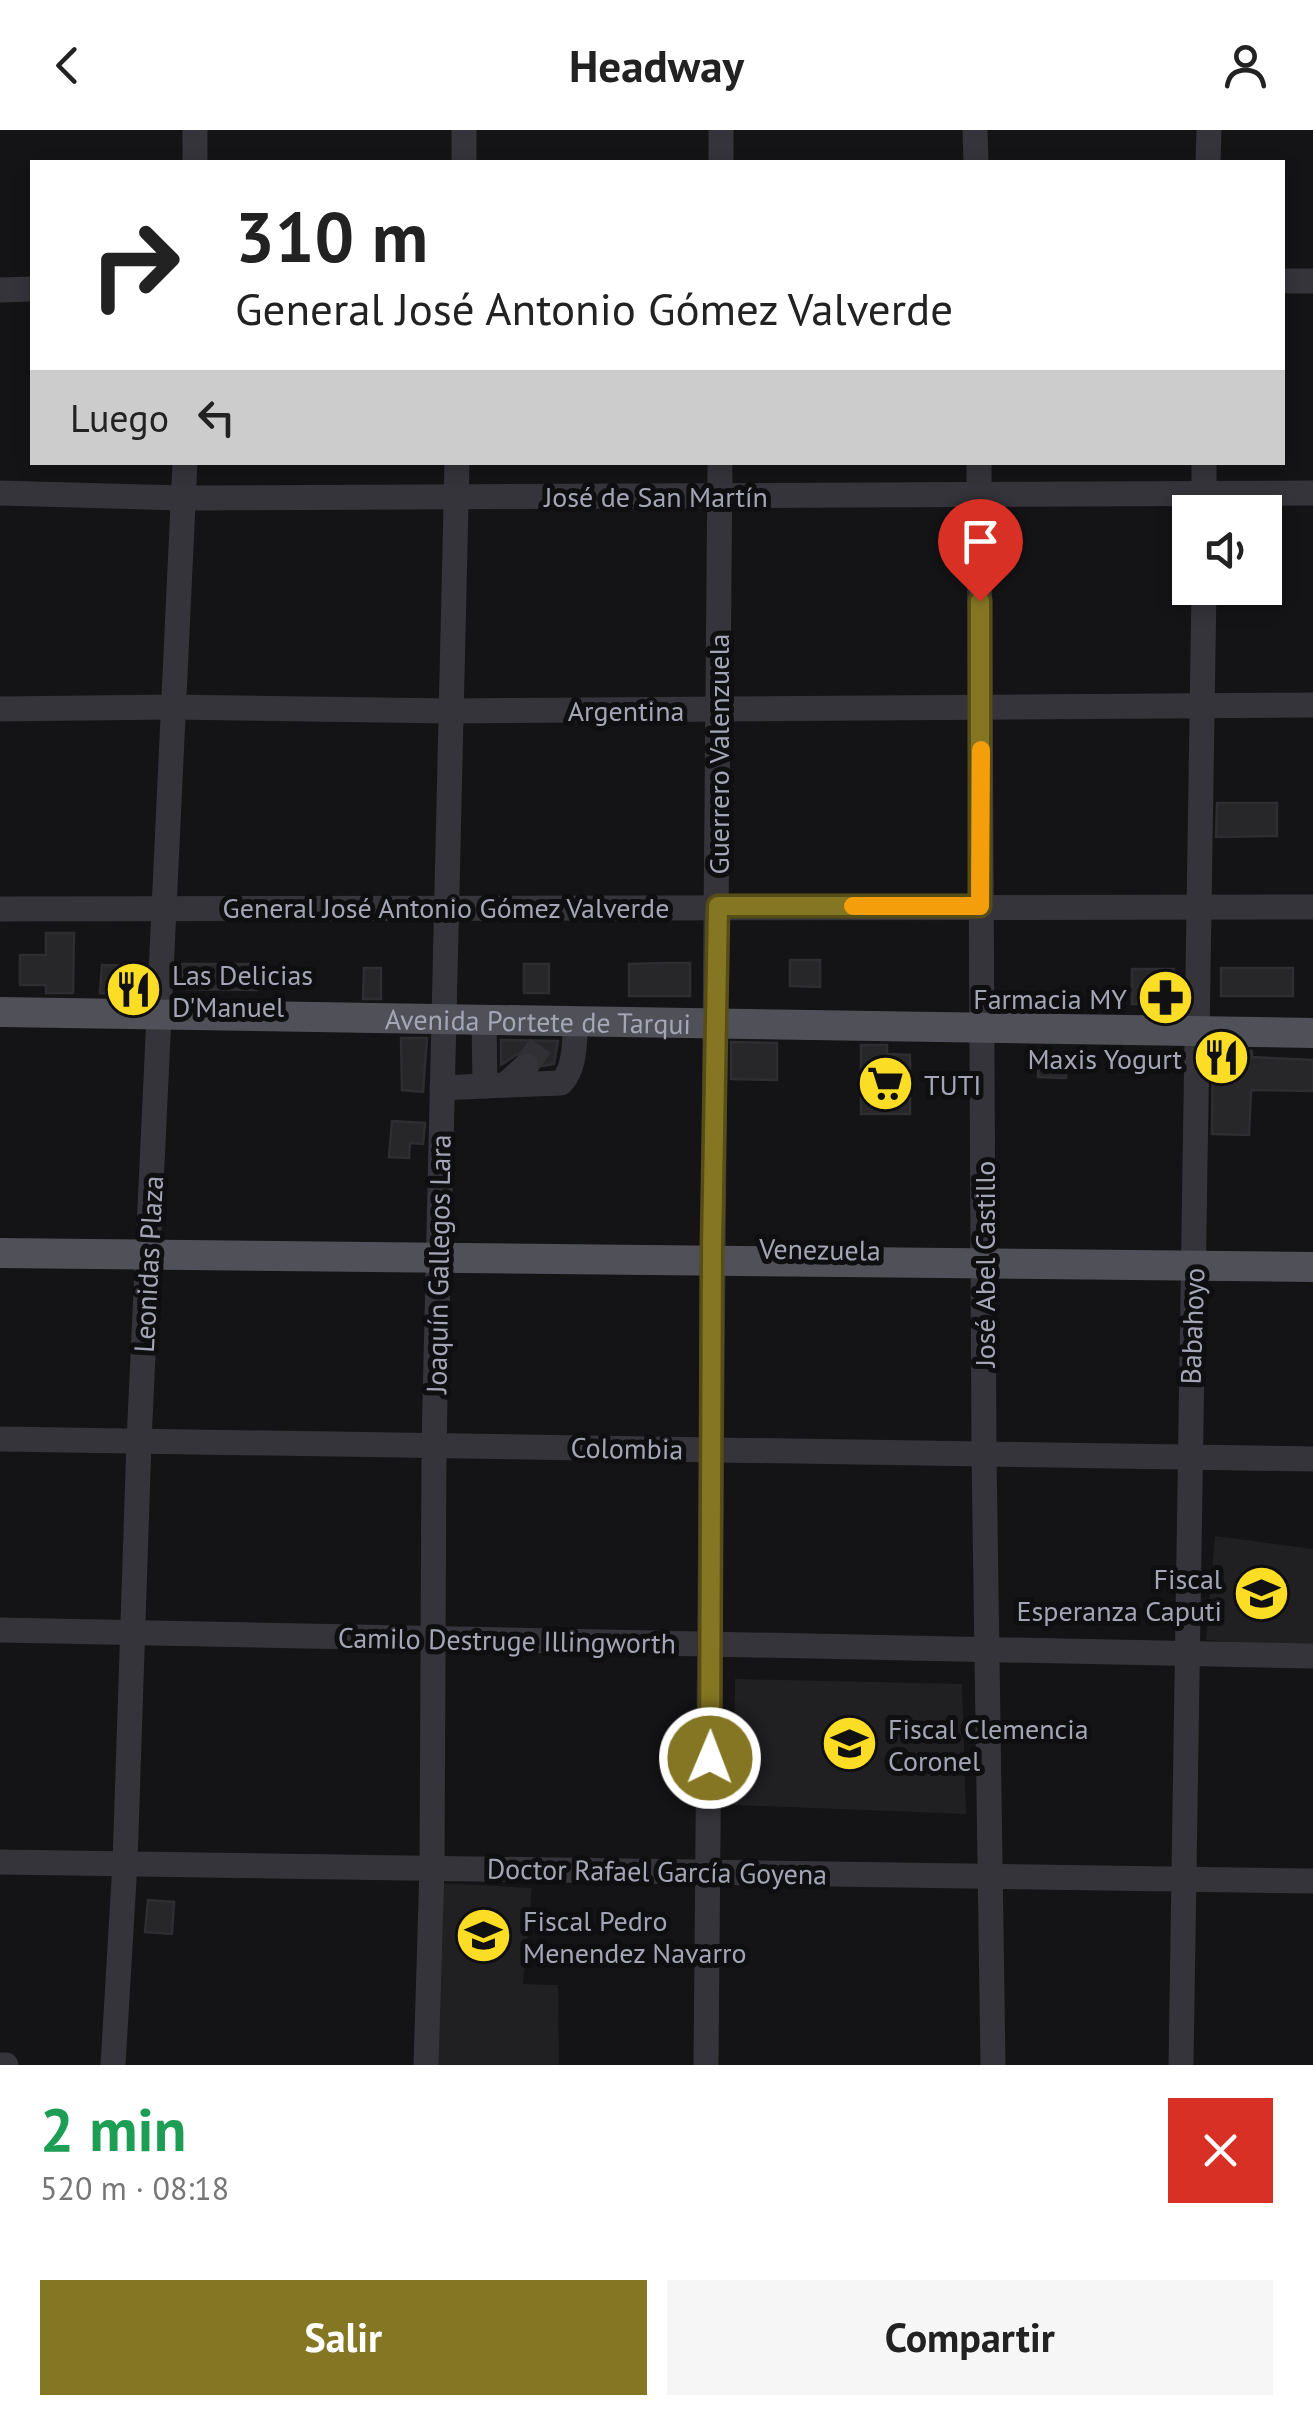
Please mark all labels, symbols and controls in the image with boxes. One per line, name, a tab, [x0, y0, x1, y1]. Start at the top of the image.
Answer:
text: Headway	[569, 36, 744, 94]
icon: back	[40, 38, 95, 93]
icon: person	[1218, 38, 1273, 93]
text: 310 m	[235, 191, 428, 281]
icon: right	[70, 200, 200, 330]
text: General José Antonio Gómez Valverde	[235, 279, 953, 337]
icon: left	[189, 390, 244, 445]
text: Luego	[70, 393, 169, 442]
street label: José de San Martín	[543, 478, 768, 515]
map controls	[1172, 495, 1282, 605]
button: sound	[1172, 495, 1282, 605]
pin	[938, 499, 1023, 602]
icon: arrive	[953, 514, 1008, 569]
street label: Guerrero Valenzuela	[700, 634, 737, 874]
street label: Argentina	[568, 692, 684, 729]
street label: General José Antonio Gómez Valverde	[223, 889, 669, 926]
place label: Las Delicias D'Manuel	[172, 956, 313, 1025]
restaurant icon: Las Delicias D'Manuel	[103, 960, 163, 1020]
pharmacy icon: Farmacia MY	[1136, 968, 1196, 1028]
place label: Farmacia MY	[973, 980, 1127, 1017]
street label: Avenida Portete de Tarqui	[385, 1000, 691, 1042]
restaurant icon: Maxis Yogurt	[1191, 1028, 1251, 1088]
place label: Maxis Yogurt	[1027, 1040, 1182, 1077]
supermarket icon: TUTI	[855, 1054, 915, 1114]
place label: TUTI	[924, 1066, 981, 1103]
street label: Joaquín Gallegos Lara	[417, 1134, 459, 1395]
street label: José Abel Castillo	[966, 1161, 1003, 1368]
street label: Leonidas Plaza	[125, 1175, 171, 1353]
street label: Venezuela	[758, 1229, 881, 1269]
street label: Babahoyo	[1171, 1267, 1213, 1385]
street label: Colombia	[570, 1429, 684, 1467]
place label: Fiscal Esperanza Caputi	[1017, 1560, 1222, 1629]
school or university icon: Fiscal Esperanza Caputi	[1231, 1564, 1291, 1624]
street label: Camilo Destruge Illingworth	[338, 1619, 676, 1661]
position arrow	[658, 1706, 762, 1810]
place label: Fiscal Clemencia Coronel	[888, 1710, 1089, 1779]
school or university icon: Fiscal Clemencia Coronel	[819, 1714, 879, 1774]
street label: Doctor Rafael García Goyena	[487, 1850, 827, 1892]
place label: Fiscal Pedro Menendez Navarro	[523, 1902, 747, 1971]
school or university icon: Fiscal Pedro Menendez Navarro	[454, 1906, 514, 1966]
text: 2 min	[40, 2090, 186, 2168]
button: close	[1168, 2098, 1273, 2203]
text: 520 m · 08:18	[40, 2167, 229, 2209]
button: Salir	[40, 2280, 647, 2395]
button: Compartir	[667, 2280, 1273, 2395]

